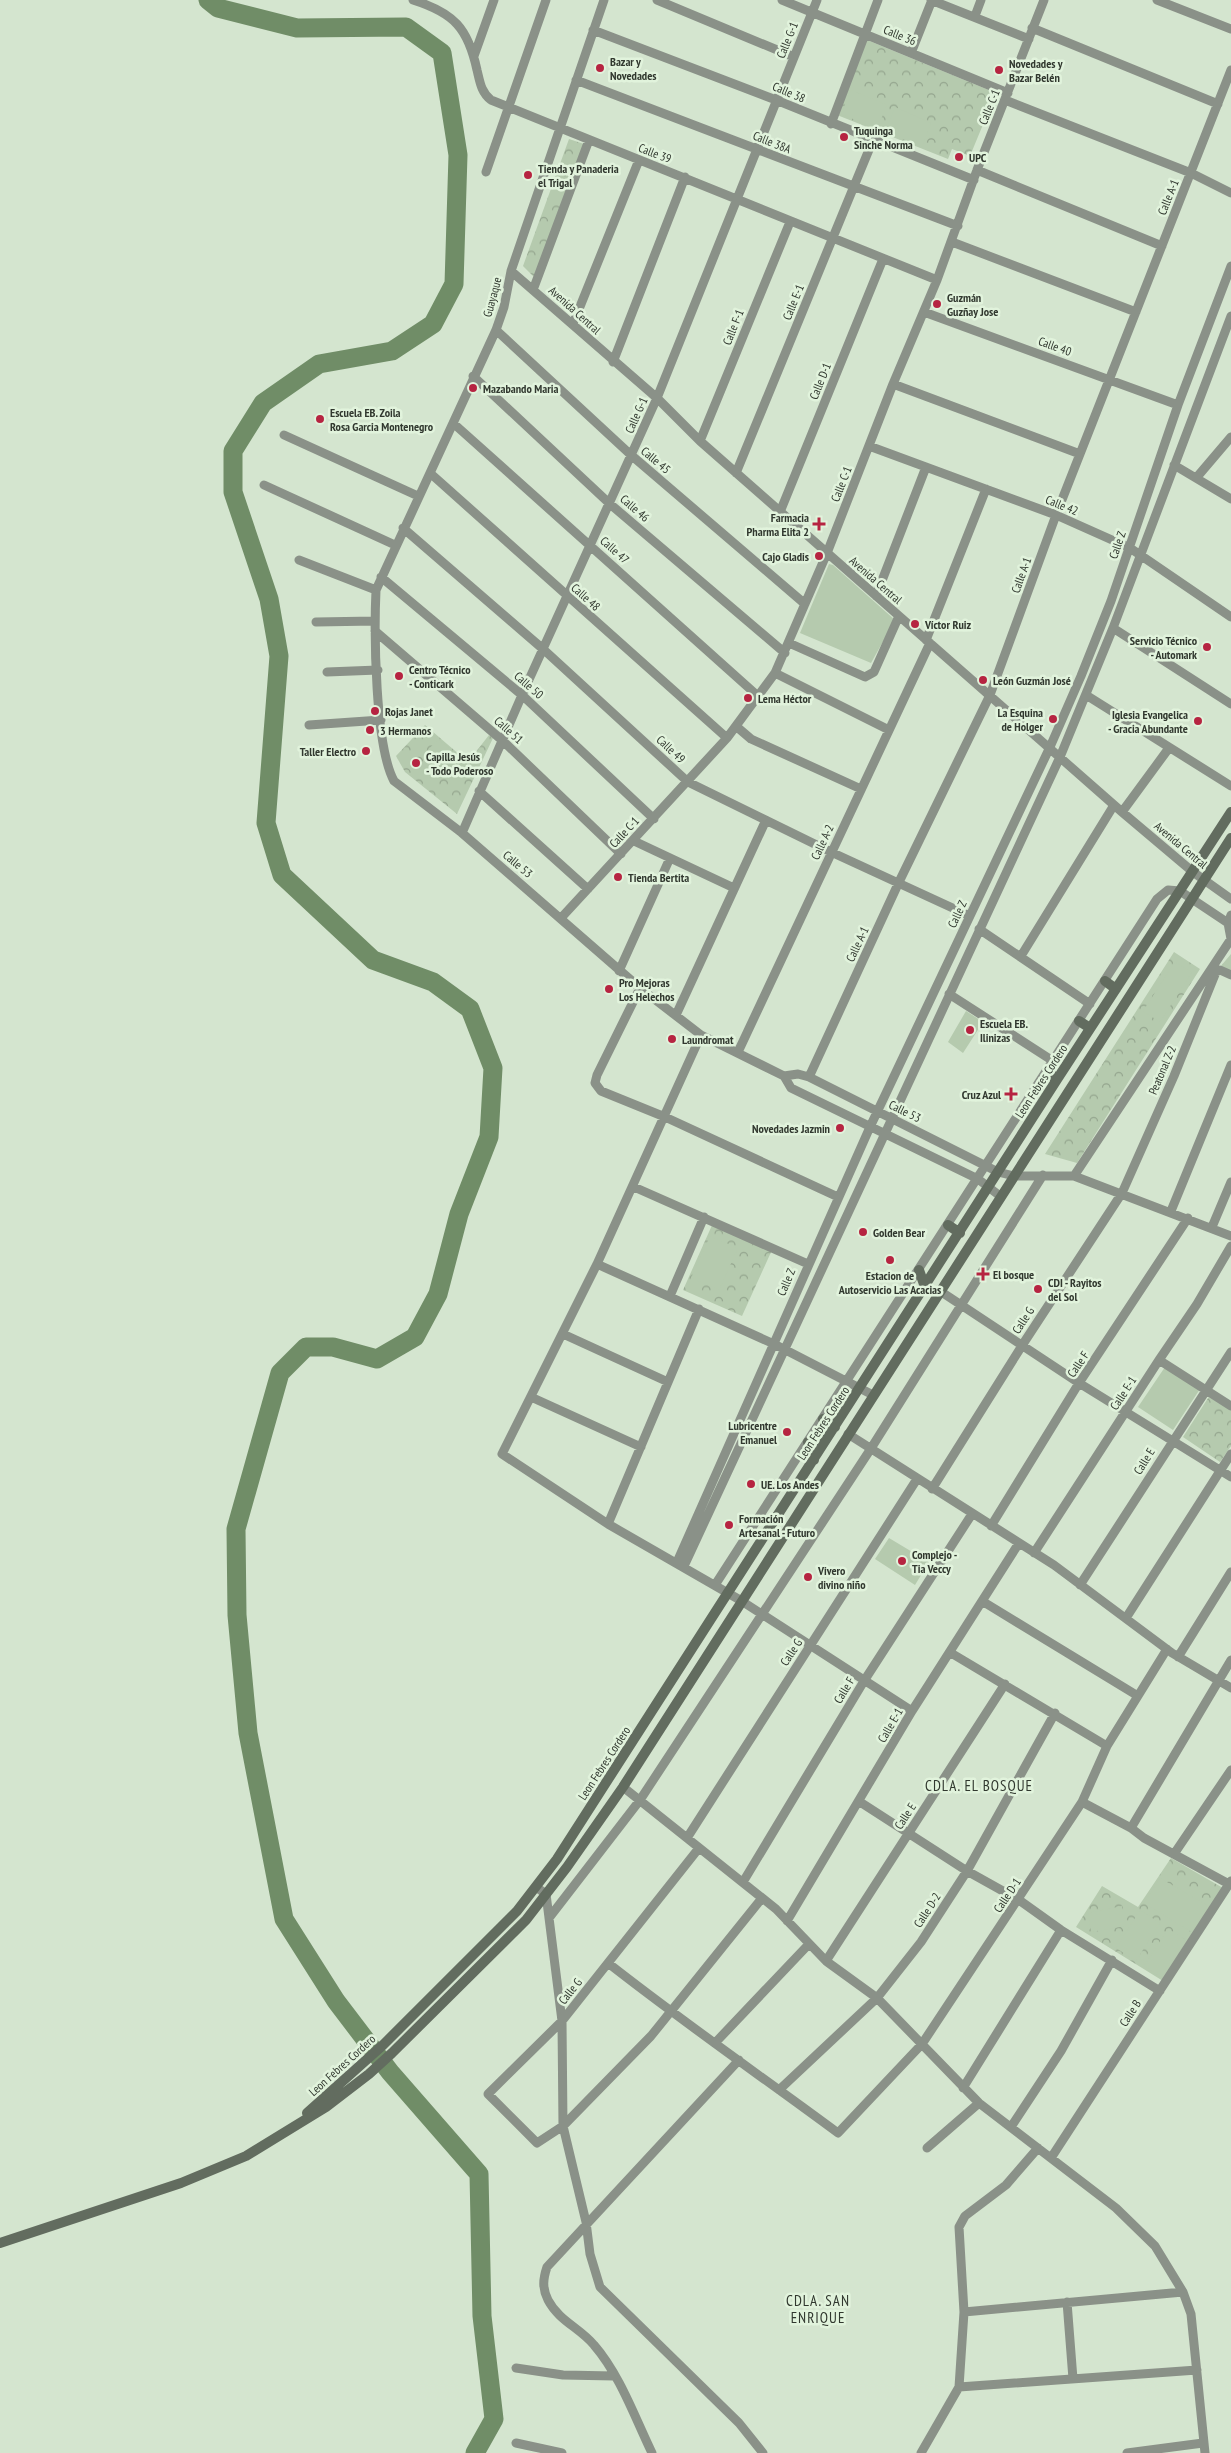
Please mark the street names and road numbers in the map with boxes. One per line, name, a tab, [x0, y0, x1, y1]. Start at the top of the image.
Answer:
street label: Calle G-1	[773, 20, 801, 60]
street label: Calle 36	[881, 22, 919, 48]
street label: Calle 38	[770, 78, 808, 106]
street label: Calle C-1	[975, 87, 1003, 127]
street label: Calle 38A	[751, 128, 794, 157]
street label: Calle 39	[636, 140, 674, 166]
street label: Calle A-1	[1154, 177, 1182, 217]
street label: Guayaque	[480, 275, 505, 319]
street label: Calle E-1	[779, 282, 807, 322]
street label: Avenida Central	[546, 283, 604, 337]
street label: Calle F-1	[719, 307, 747, 347]
street label: Calle 40	[1036, 333, 1074, 359]
street label: Calle D-1	[806, 360, 834, 402]
street label: Calle G-1	[621, 395, 651, 435]
street label: Calle 45	[638, 443, 674, 477]
street label: Calle C-1	[827, 464, 855, 504]
street label: Calle 46	[617, 491, 653, 525]
street label: Calle 42	[1043, 492, 1081, 518]
street label: Calle Z	[1105, 529, 1129, 561]
street label: Calle 47	[597, 533, 633, 567]
street label: Avenida Central	[847, 553, 906, 607]
street label: Calle A-1	[1008, 555, 1034, 595]
street label: Calle 48	[568, 580, 604, 614]
street label: Calle 50	[511, 668, 547, 702]
street label: Calle 51	[491, 713, 527, 747]
street label: Calle 49	[653, 732, 689, 766]
street label: Calle C-1	[606, 813, 642, 851]
street label: Avenida Central	[1151, 818, 1211, 872]
street label: Calle A-2	[807, 822, 837, 862]
street label: Calle 53	[500, 847, 536, 881]
street label: Calle Z	[944, 898, 970, 930]
street label: Calle A-1	[842, 924, 872, 964]
street label: Leon Febres Cordero	[1012, 1041, 1070, 1121]
street label: Peatonal Z-2	[1145, 1043, 1179, 1097]
street label: Calle 53	[886, 1097, 924, 1125]
street label: Calle Z	[774, 1266, 798, 1298]
street label: Calle G	[1009, 1304, 1037, 1336]
street label: Calle F	[1064, 1348, 1092, 1380]
street label: Calle E-1	[1107, 1373, 1139, 1413]
street label: Leon Febres Cordero	[794, 1383, 852, 1463]
street label: Calle E	[1130, 1445, 1158, 1477]
street label: Calle G	[777, 1636, 805, 1668]
street label: Calle F	[830, 1674, 858, 1706]
street label: Calle E-1	[874, 1705, 906, 1745]
street label: Leon Febres Cordero	[575, 1723, 633, 1803]
street label: Calle E	[891, 1800, 919, 1832]
street label: Calle D-1	[990, 1875, 1024, 1915]
street label: Calle D-2	[910, 1890, 944, 1930]
street label: Calle G	[555, 1975, 585, 2007]
street label: Calle B	[1116, 1997, 1144, 2029]
street label: Leon Febres Cordero	[306, 2031, 378, 2099]

